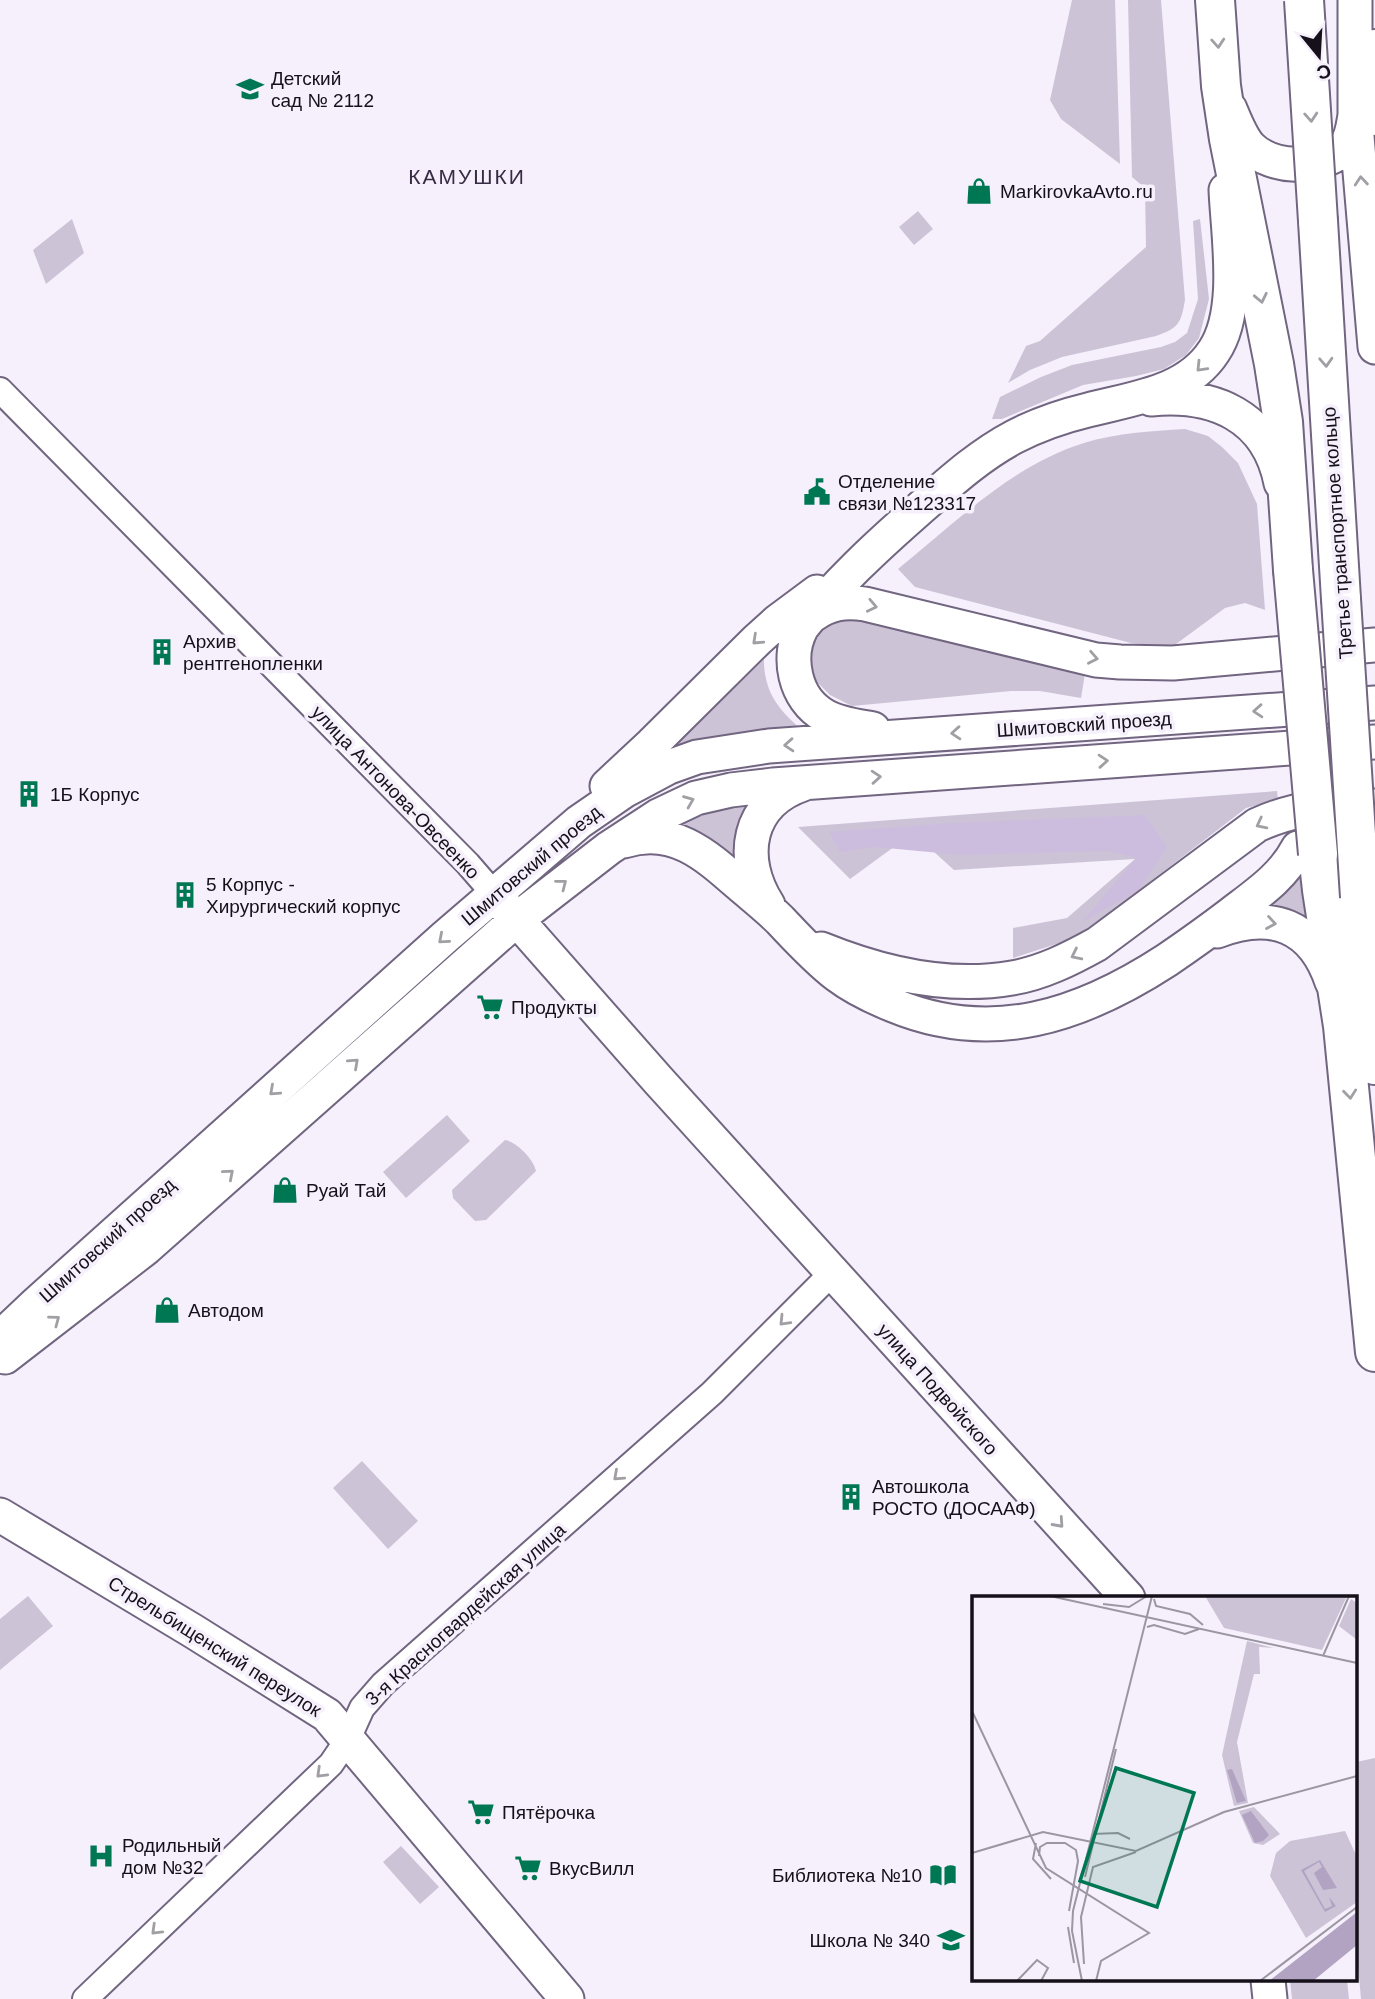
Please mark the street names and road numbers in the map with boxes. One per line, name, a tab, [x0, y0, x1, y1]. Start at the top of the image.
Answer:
street label: Третье транспортное кольцо	[1318, 406, 1357, 660]
street label: улица Антонова-Овсеенко	[307, 701, 484, 883]
street label: Шмитовский проезд	[996, 708, 1172, 741]
street label: Шмитовский проезд	[457, 801, 605, 930]
street label: Шмитовский проезд	[35, 1174, 179, 1307]
street label: улица Подвойского	[873, 1319, 1002, 1459]
street label: 3-я Красногвардейская улица	[361, 1519, 570, 1710]
street label: Стрельбищенский переулок	[104, 1572, 326, 1721]

